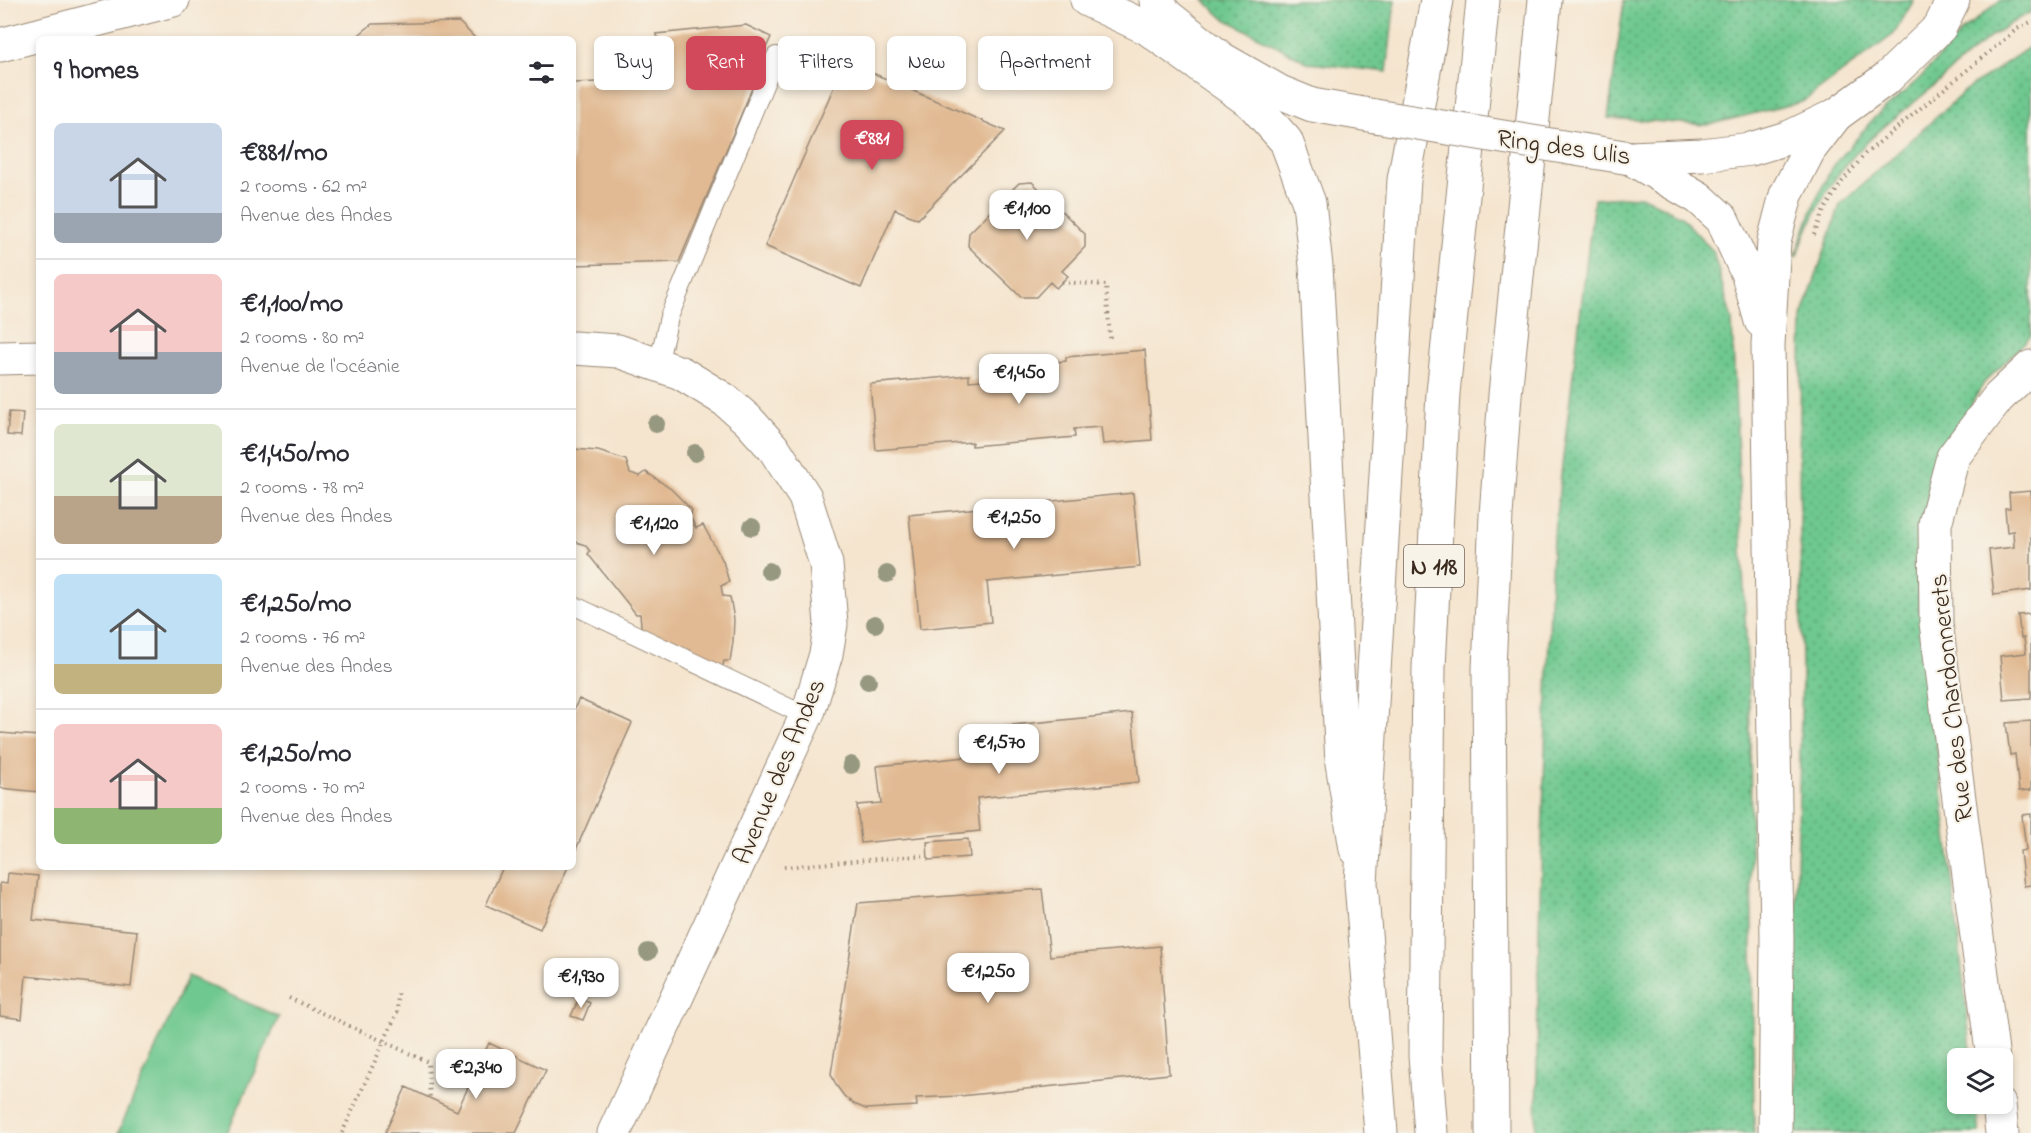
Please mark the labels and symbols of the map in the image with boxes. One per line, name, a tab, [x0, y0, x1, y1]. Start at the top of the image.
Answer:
pin: €881	[836, 120, 908, 171]
street label: Ring des Ulis	[1494, 121, 1633, 177]
pin: €1,100	[978, 190, 1076, 241]
pin: €1,450	[970, 354, 1068, 405]
pin: €1,250	[965, 499, 1063, 550]
pin: €1,120	[605, 505, 703, 556]
road number: N 118	[1404, 545, 1464, 587]
street label: Rue des Chardonnerets	[1921, 572, 1985, 824]
street label: Avenue des Andes	[724, 673, 837, 871]
pin: €1,570	[950, 724, 1048, 775]
pin: €1,250	[939, 953, 1037, 1004]
pin: €1,930	[532, 958, 630, 1009]
pin: €2,340	[427, 1049, 525, 1100]

